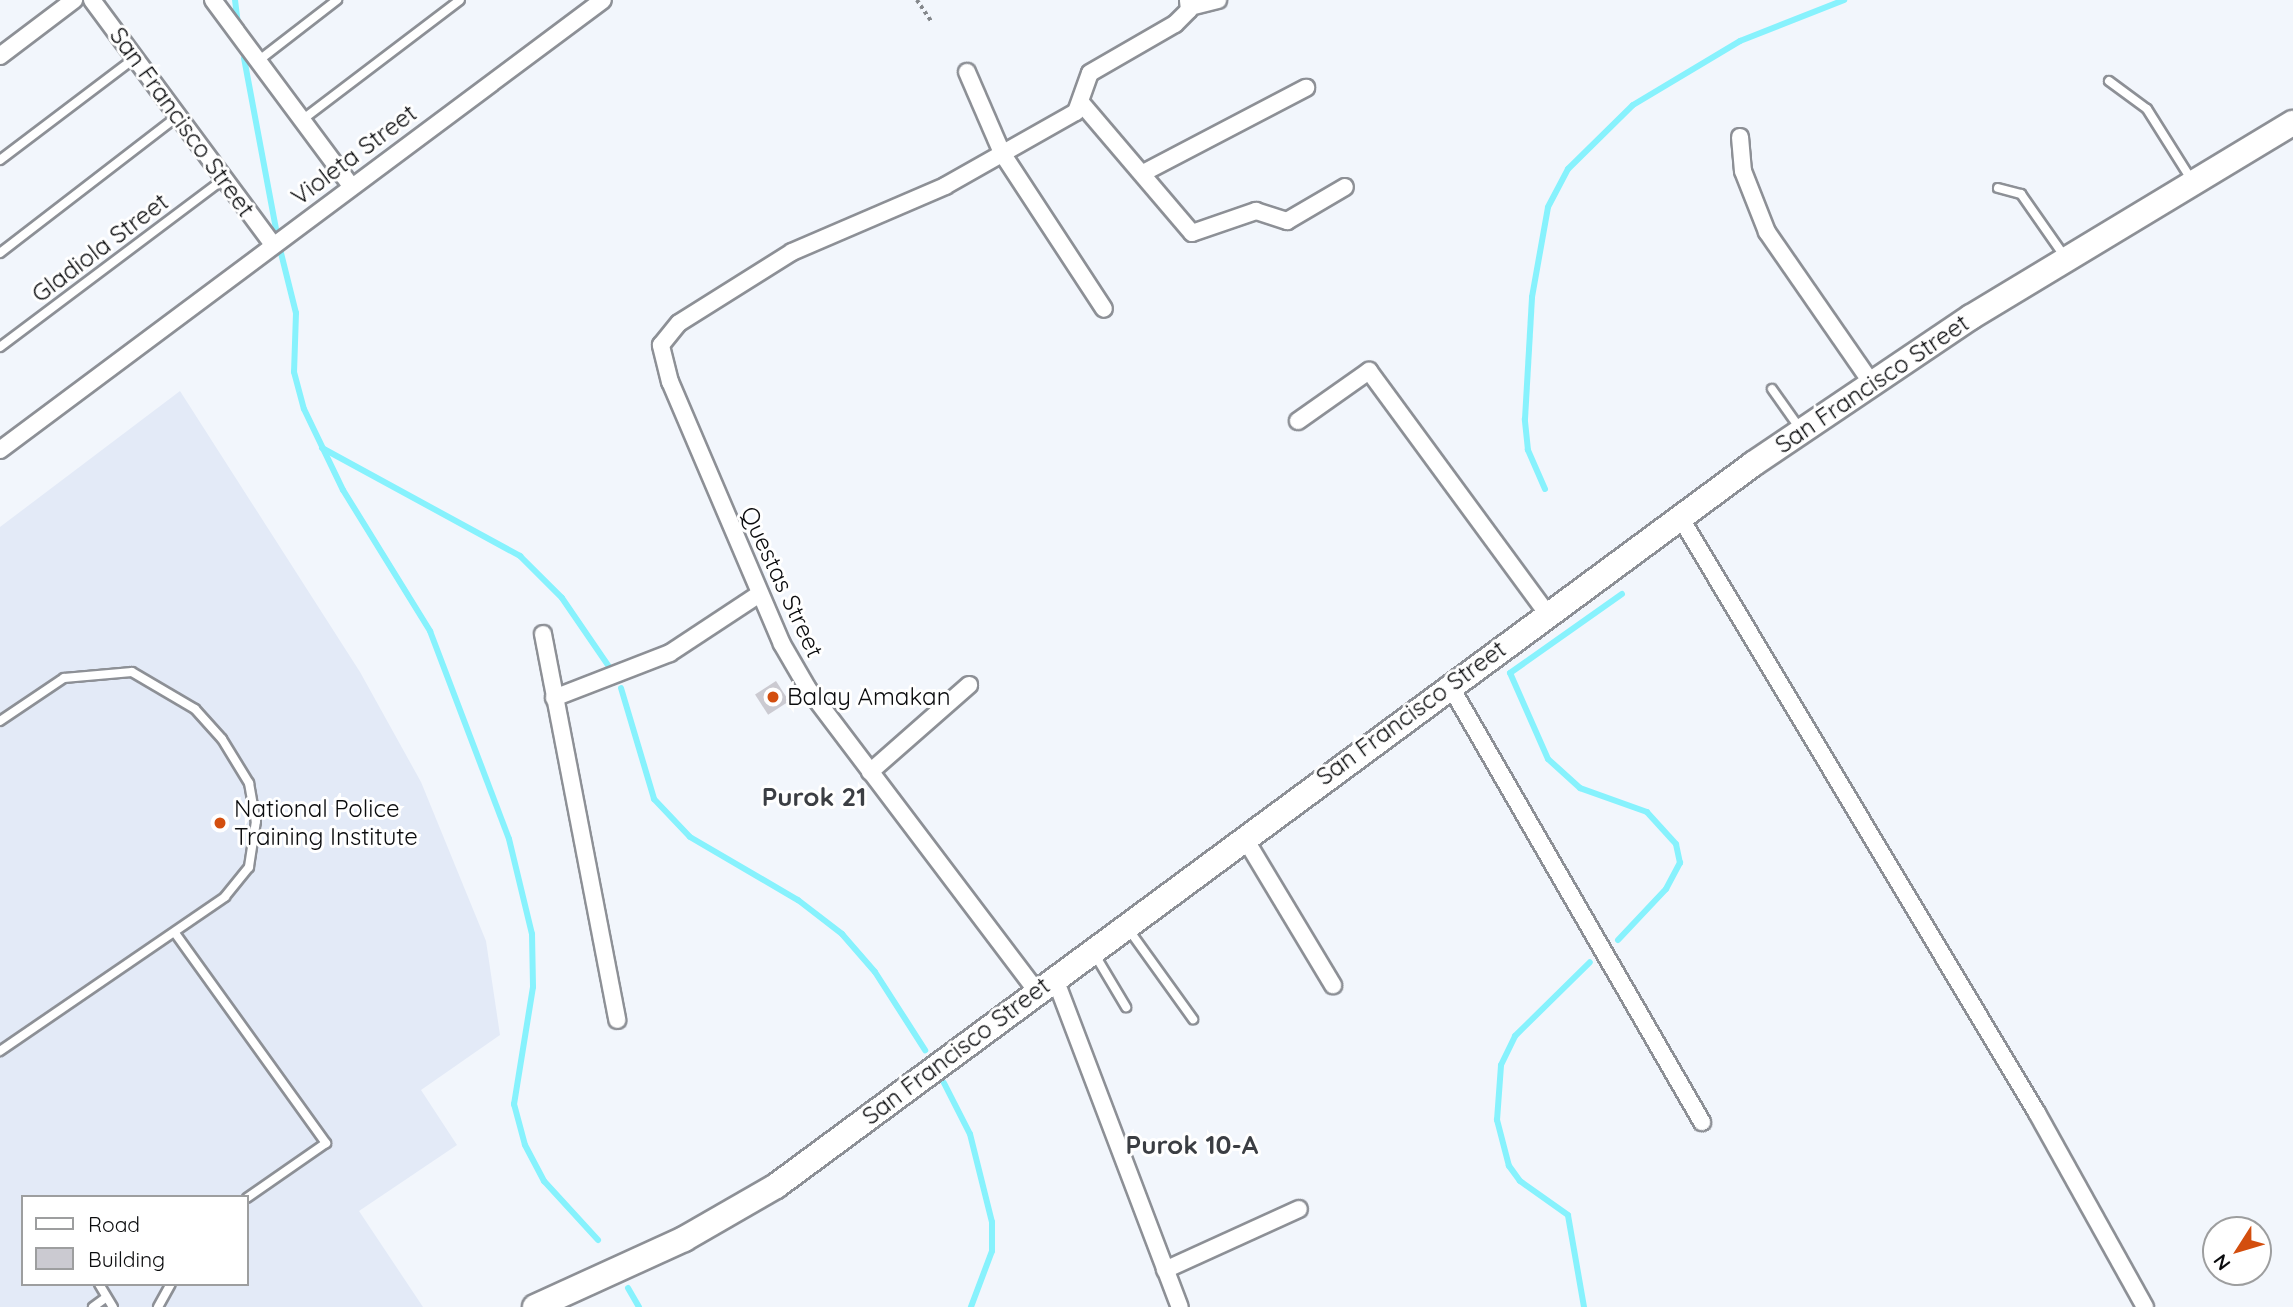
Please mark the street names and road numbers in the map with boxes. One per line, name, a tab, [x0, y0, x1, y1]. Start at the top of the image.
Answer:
street label: San Francisco Street	[104, 22, 260, 222]
street label: Violeta Street	[286, 99, 422, 211]
street label: Gladiola Street	[26, 187, 174, 309]
street label: San Francisco Street	[1770, 309, 1974, 459]
street label: Questas Street	[734, 502, 830, 662]
street label: San Francisco Street	[1311, 635, 1511, 791]
street label: San Francisco Street	[857, 971, 1055, 1131]

